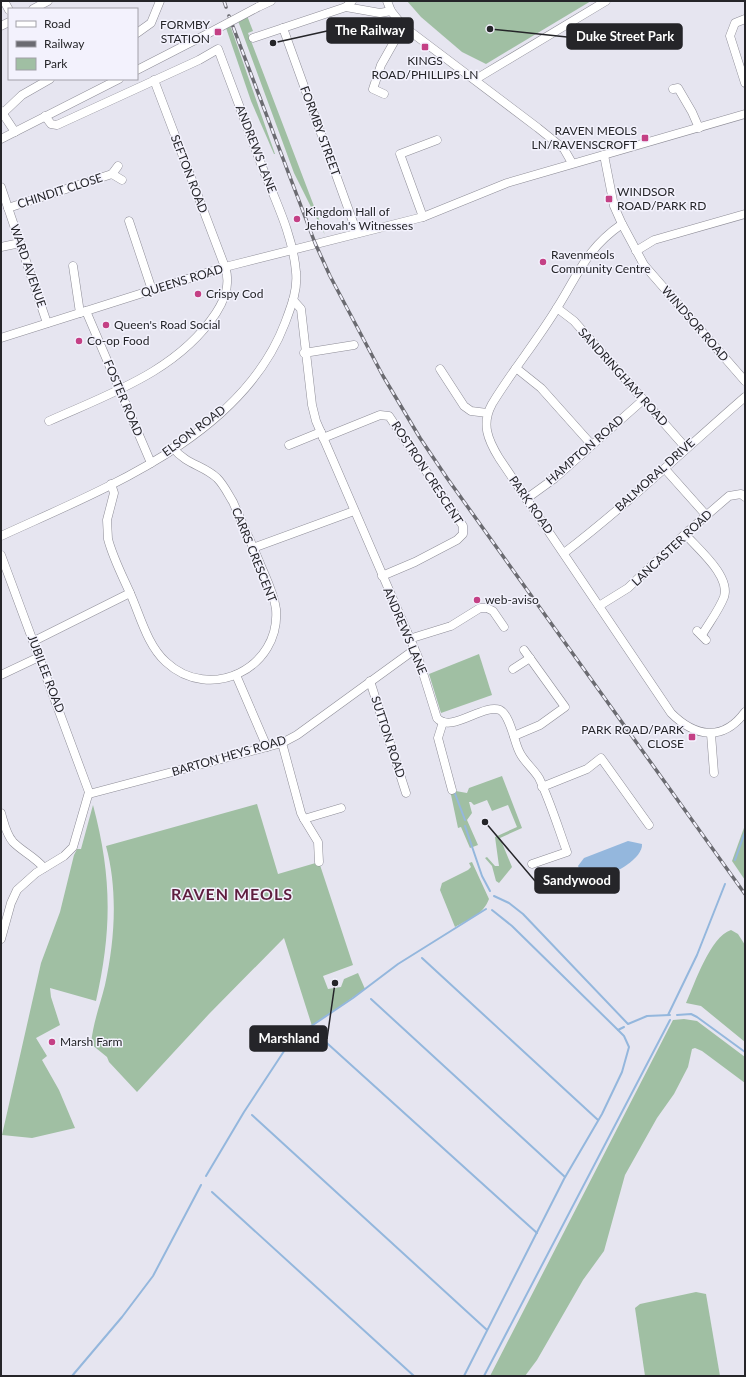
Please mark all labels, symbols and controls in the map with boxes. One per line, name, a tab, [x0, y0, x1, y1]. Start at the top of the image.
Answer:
legend	[8, 8, 138, 80]
text: Road	[44, 16, 71, 31]
place label: FORMBY STATION	[160, 17, 211, 46]
callout: The Railway	[327, 18, 413, 43]
text: The Railway	[335, 22, 405, 38]
callout: Duke Street Park	[567, 24, 682, 49]
marker: FORMBY STATION	[213, 27, 223, 37]
text: Duke Street Park	[576, 28, 674, 44]
text: Railway	[44, 36, 85, 51]
marker: KINGS ROAD/PHILLIPS LN	[420, 42, 430, 52]
place label: KINGS ROAD/PHILLIPS LN	[372, 53, 478, 82]
text: Park	[44, 56, 68, 71]
street label: FORMBY STREET	[297, 84, 344, 178]
street label: ANDREWS LANE	[233, 103, 280, 195]
place label: RAVEN MEOLS LN/RAVENSCROFT	[532, 123, 637, 152]
street label: SEFTON ROAD	[168, 132, 211, 215]
marker: RAVEN MEOLS LN/RAVENSCROFT	[640, 133, 650, 143]
street label: CHINDIT CLOSE	[15, 170, 104, 211]
place label: WINDSOR ROAD/PARK RD	[617, 184, 706, 213]
marker: WINDSOR ROAD/PARK RD	[604, 194, 614, 204]
place label: Kingdom Hall of Jehovah's Witnesses	[305, 204, 413, 233]
marker: Kingdom Hall of Jehovah's Witnesses	[292, 214, 302, 224]
street label: WARD AVENUE	[7, 222, 50, 309]
place label: Ravenmeols Community Centre	[551, 247, 651, 276]
marker: Ravenmeols Community Centre	[538, 257, 548, 267]
street label: QUEENS ROAD	[139, 261, 225, 300]
street label: WINDSOR ROAD	[659, 283, 732, 364]
place label: Crispy Cod	[206, 286, 263, 301]
marker: Crispy Cod	[193, 289, 203, 299]
place label: Queen's Road Social	[114, 317, 220, 332]
marker: Queen's Road Social	[101, 320, 111, 330]
street label: SANDRINGHAM ROAD	[575, 324, 671, 429]
place label: Co-op Food	[87, 333, 149, 348]
marker: Co-op Food	[74, 336, 84, 346]
street label: FOSTER ROAD	[101, 357, 146, 438]
street label: ELSON ROAD	[159, 402, 228, 459]
street label: HAMPTON ROAD	[543, 412, 627, 488]
street label: ROSTRON CRESCENT	[388, 418, 466, 527]
street label: BALMORAL DRIVE	[612, 435, 698, 514]
street label: PARK ROAD	[506, 473, 557, 537]
street label: CARRS CRESCENT	[229, 505, 280, 604]
street label: LANCASTER ROAD	[628, 506, 715, 589]
street label: ANDREWS LANE	[380, 585, 431, 677]
place label: web-aviso	[485, 592, 539, 607]
marker: web-aviso	[472, 595, 482, 605]
street label: JUBILEE ROAD	[25, 633, 68, 715]
street label: SUTTON ROAD	[368, 694, 409, 780]
place label: PARK ROAD/PARK CLOSE	[581, 722, 684, 751]
street label: BARTON HEYS ROAD	[170, 732, 288, 779]
marker: PARK ROAD/PARK CLOSE	[687, 732, 697, 742]
callout: Sandywood	[535, 868, 619, 893]
text: Sandywood	[543, 872, 611, 888]
district label: RAVEN MEOLS	[171, 884, 293, 903]
callout: Marshland	[250, 1026, 327, 1051]
text: Marshland	[258, 1030, 320, 1046]
place label: Marsh Farm	[60, 1034, 122, 1049]
marker: Marsh Farm	[47, 1037, 57, 1047]

